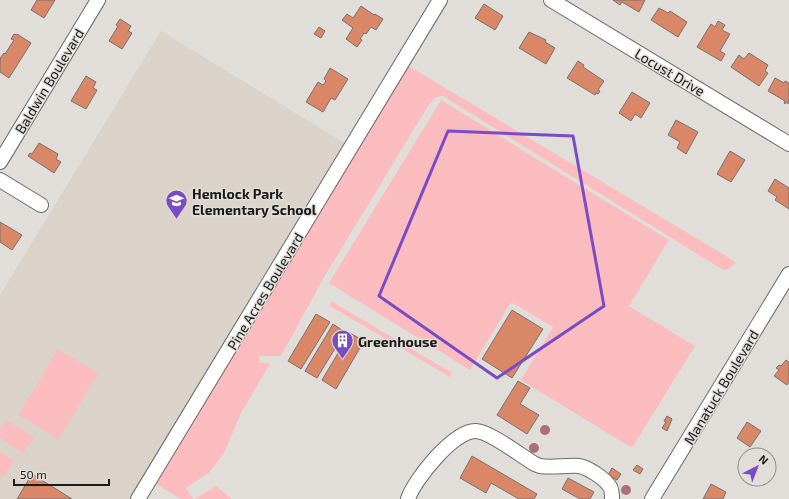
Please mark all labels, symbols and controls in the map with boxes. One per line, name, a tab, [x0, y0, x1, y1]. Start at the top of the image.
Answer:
street label: Baldwin Boulevard	[11, 25, 87, 137]
street label: Locust Drive	[632, 44, 708, 100]
place label: Hemlock Park Elementary School	[192, 185, 317, 218]
school or university icon: Hemlock Park Elementary School	[163, 188, 189, 221]
street label: Pine Acres Boulevard	[223, 229, 307, 353]
street label: Manatuck Boulevard	[680, 327, 762, 447]
building icon: Greenhouse	[330, 328, 356, 361]
place label: Greenhouse	[358, 333, 438, 350]
north arrow	[737, 447, 777, 487]
text: N	[757, 452, 771, 467]
scale bar	[14, 461, 109, 487]
text: 50 m	[20, 467, 47, 481]

